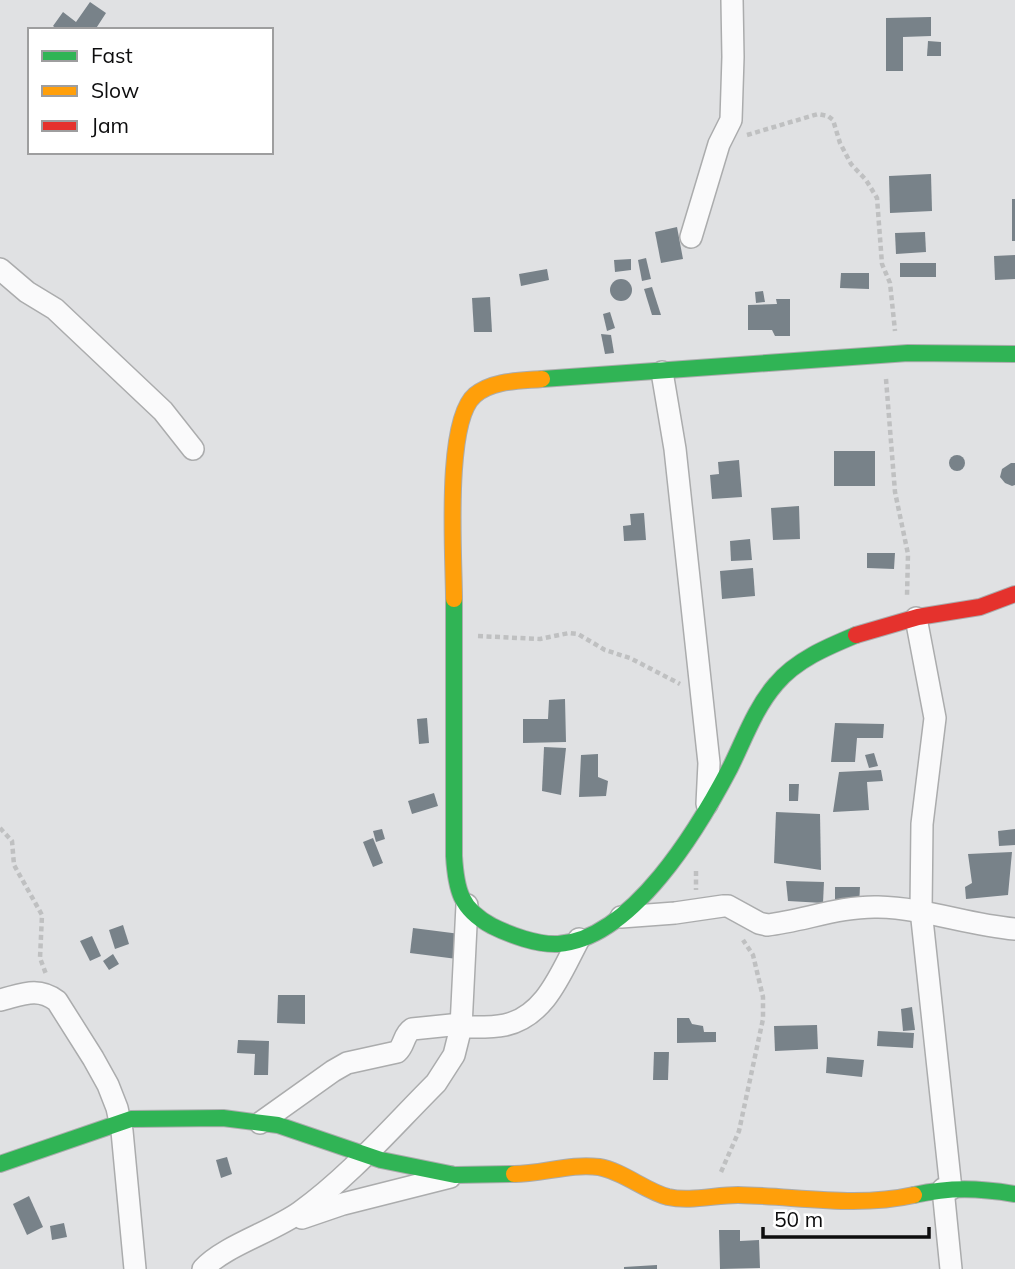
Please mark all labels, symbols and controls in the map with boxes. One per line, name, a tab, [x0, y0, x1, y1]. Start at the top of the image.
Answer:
legend	[28, 28, 273, 154]
text: Fast	[91, 42, 133, 68]
text: Slow	[91, 77, 139, 103]
text: Jam	[91, 112, 129, 138]
scale bar	[763, 1196, 929, 1240]
text: 50 m	[774, 1206, 823, 1232]

